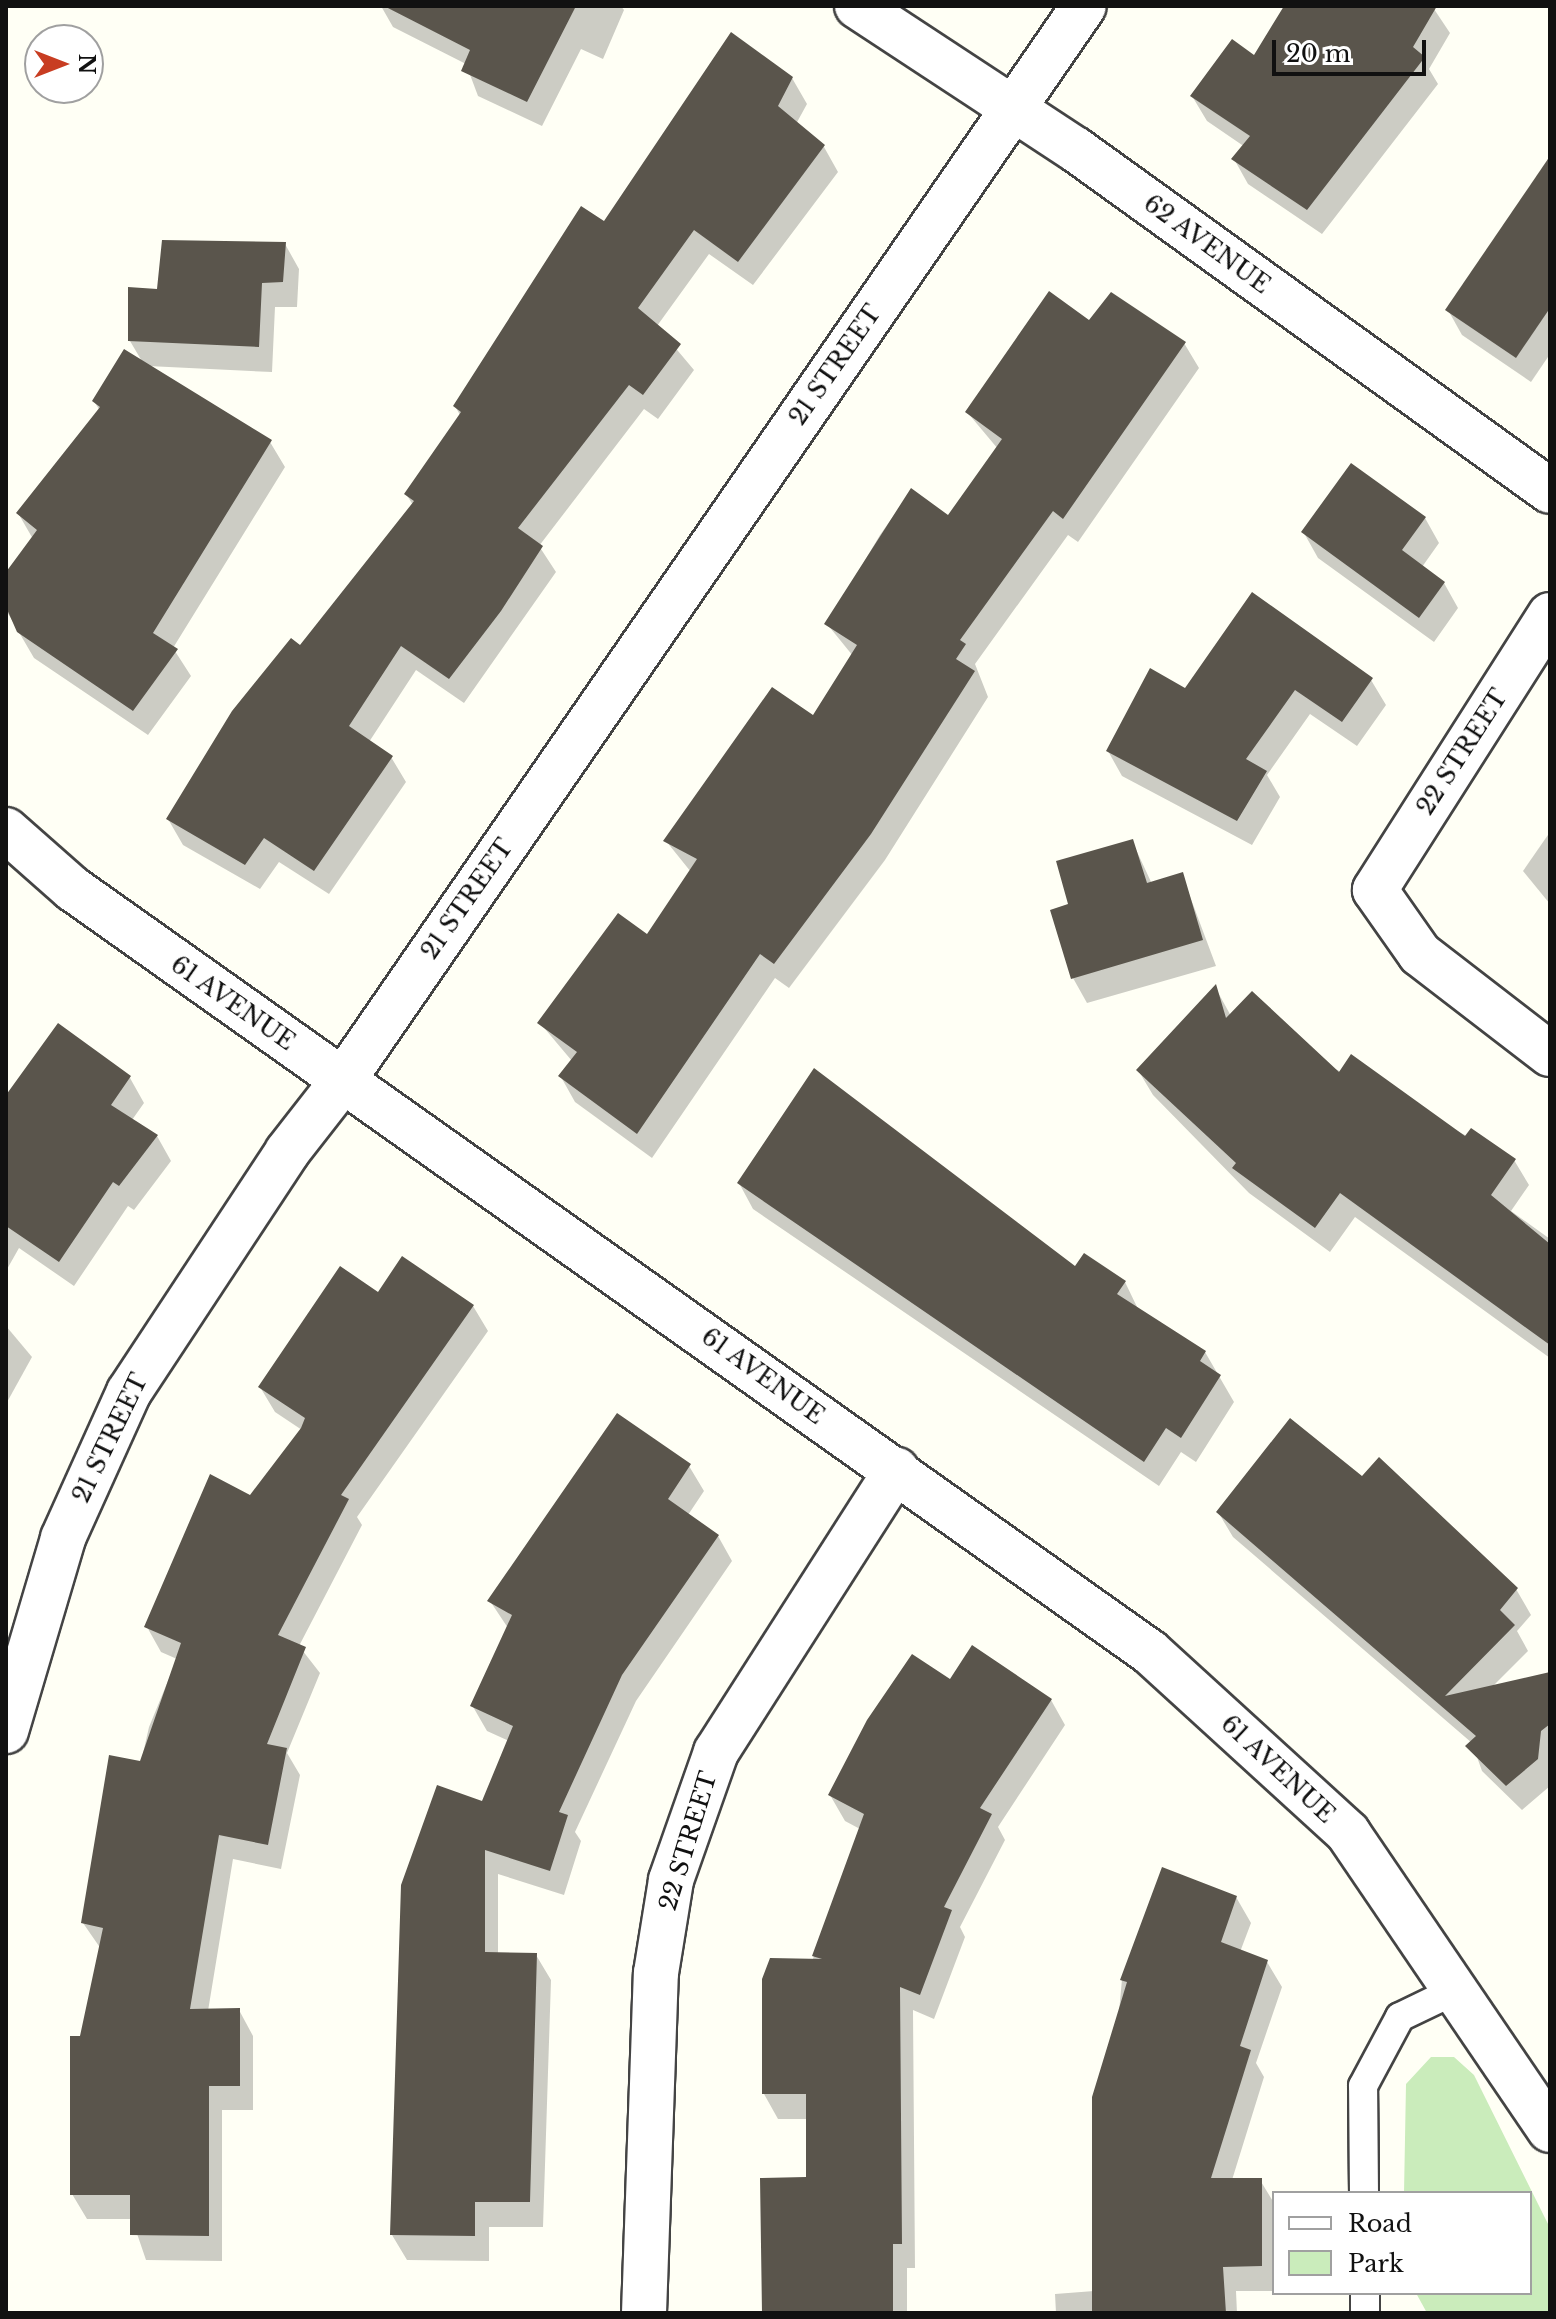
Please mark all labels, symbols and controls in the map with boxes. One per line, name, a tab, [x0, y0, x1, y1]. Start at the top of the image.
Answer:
north arrow	[24, 24, 104, 104]
scale bar	[1276, 24, 1430, 74]
text: 20 m	[1286, 39, 1351, 68]
text: N	[73, 54, 100, 74]
street label: 62 AVENUE	[1138, 188, 1276, 300]
street label: 21 STREET	[783, 299, 887, 431]
street label: 22 STREET	[1411, 684, 1513, 820]
street label: 21 STREET	[415, 833, 519, 965]
street label: 61 AVENUE	[165, 949, 301, 1057]
street label: 61 AVENUE	[696, 1322, 830, 1430]
street label: 21 STREET	[66, 1369, 154, 1507]
street label: 61 AVENUE	[1215, 1709, 1341, 1829]
street label: 22 STREET	[653, 1768, 723, 1914]
legend	[1272, 2191, 1532, 2295]
text: Road	[1348, 2209, 1412, 2238]
text: Park	[1348, 2249, 1404, 2278]

